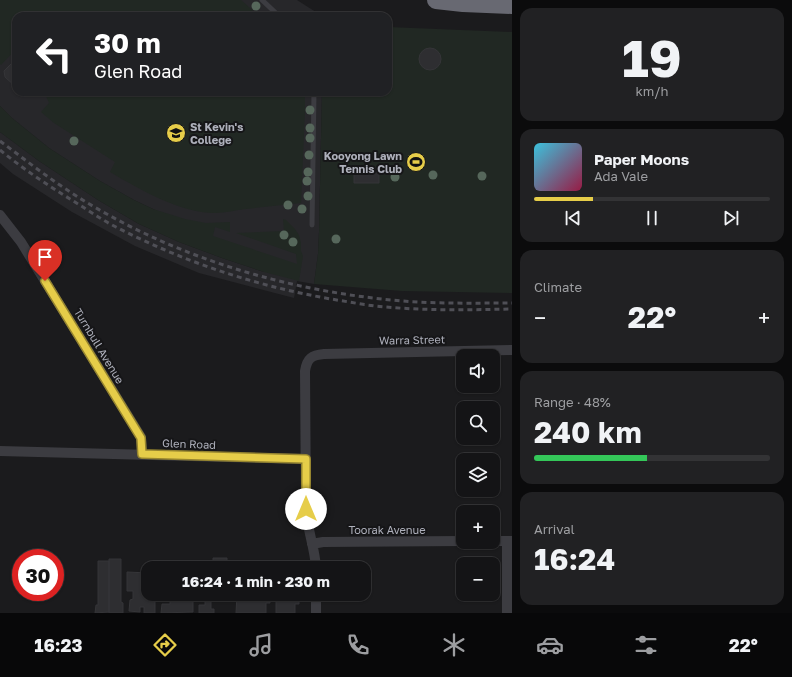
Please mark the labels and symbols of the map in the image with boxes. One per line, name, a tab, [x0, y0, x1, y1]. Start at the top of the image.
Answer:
place label: St Kevin's College	[190, 120, 243, 146]
school or university icon: St Kevin's College	[165, 122, 187, 144]
place label: Kooyong Lawn Tennis Club	[324, 149, 402, 175]
sports icon: Kooyong Lawn Tennis Club	[405, 151, 427, 173]
pin	[28, 240, 62, 281]
street label: Turnbull Avenue	[72, 306, 127, 386]
street label: Warra Street	[379, 332, 445, 347]
street label: Glen Road	[162, 436, 216, 451]
position arrow	[285, 488, 327, 530]
street label: Toorak Avenue	[348, 523, 426, 536]
speed limit sign: 30	[12, 549, 64, 601]

